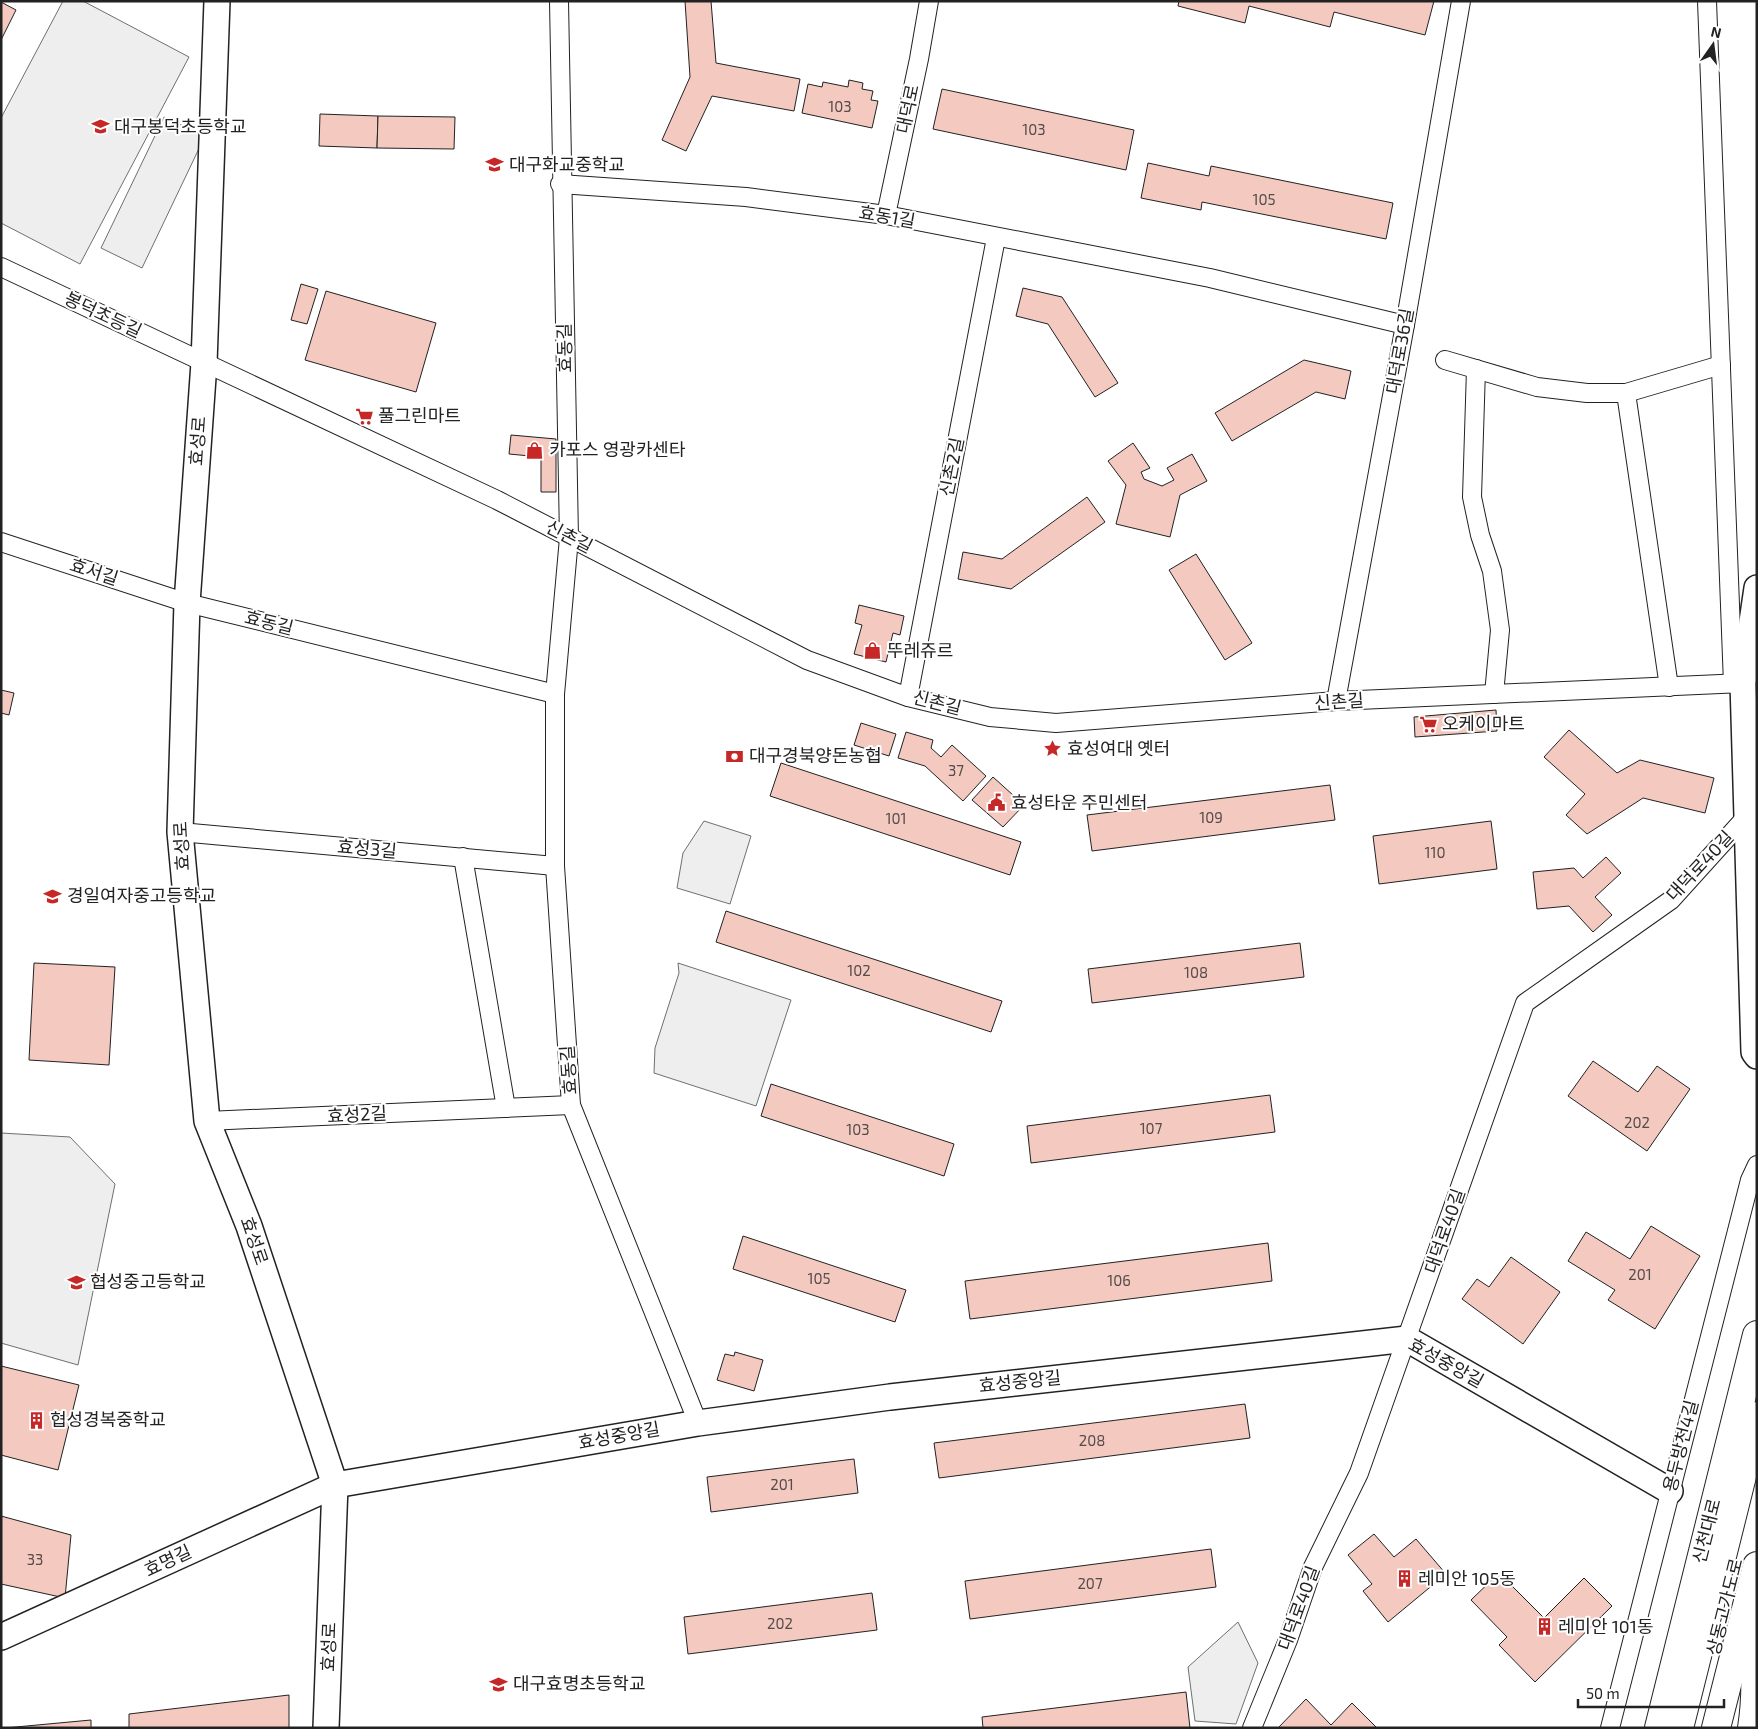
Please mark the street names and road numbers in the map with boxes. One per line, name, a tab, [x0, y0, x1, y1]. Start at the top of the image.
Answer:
street label: 대덕로	[891, 82, 923, 135]
street label: 효동1길	[857, 200, 917, 232]
street label: 봉덕초등길	[61, 287, 146, 342]
street label: 대덕로36길	[1381, 306, 1417, 395]
street label: 효동길	[553, 323, 575, 373]
street label: 효성로	[184, 415, 210, 466]
street label: 신촌2길	[935, 435, 968, 498]
street label: 신촌길	[542, 515, 597, 557]
street label: 효서길	[67, 553, 121, 589]
street label: 효동길	[242, 605, 296, 639]
street label: 신촌길	[910, 685, 964, 719]
street label: 신촌길	[1313, 688, 1364, 714]
street label: 효성로	[169, 821, 193, 871]
street label: 대덕로40길	[1661, 826, 1737, 905]
street label: 효성3길	[336, 834, 398, 862]
street label: 효동길	[555, 1045, 581, 1096]
street label: 효성2길	[327, 1101, 387, 1127]
street label: 대덕로40길	[1419, 1185, 1469, 1276]
street label: 효성로	[236, 1214, 273, 1268]
street label: 효성중앙길	[1405, 1332, 1488, 1392]
street label: 효성중앙길	[978, 1366, 1062, 1396]
street label: 용두방천4길	[1658, 1398, 1702, 1494]
street label: 효성중앙길	[576, 1417, 662, 1453]
street label: 신천대로	[1687, 1496, 1725, 1566]
street label: 효명길	[140, 1540, 195, 1581]
street label: 상동고가도로	[1701, 1556, 1747, 1658]
street label: 대덕로40길	[1273, 1562, 1323, 1653]
street label: 효성로	[316, 1622, 340, 1672]

